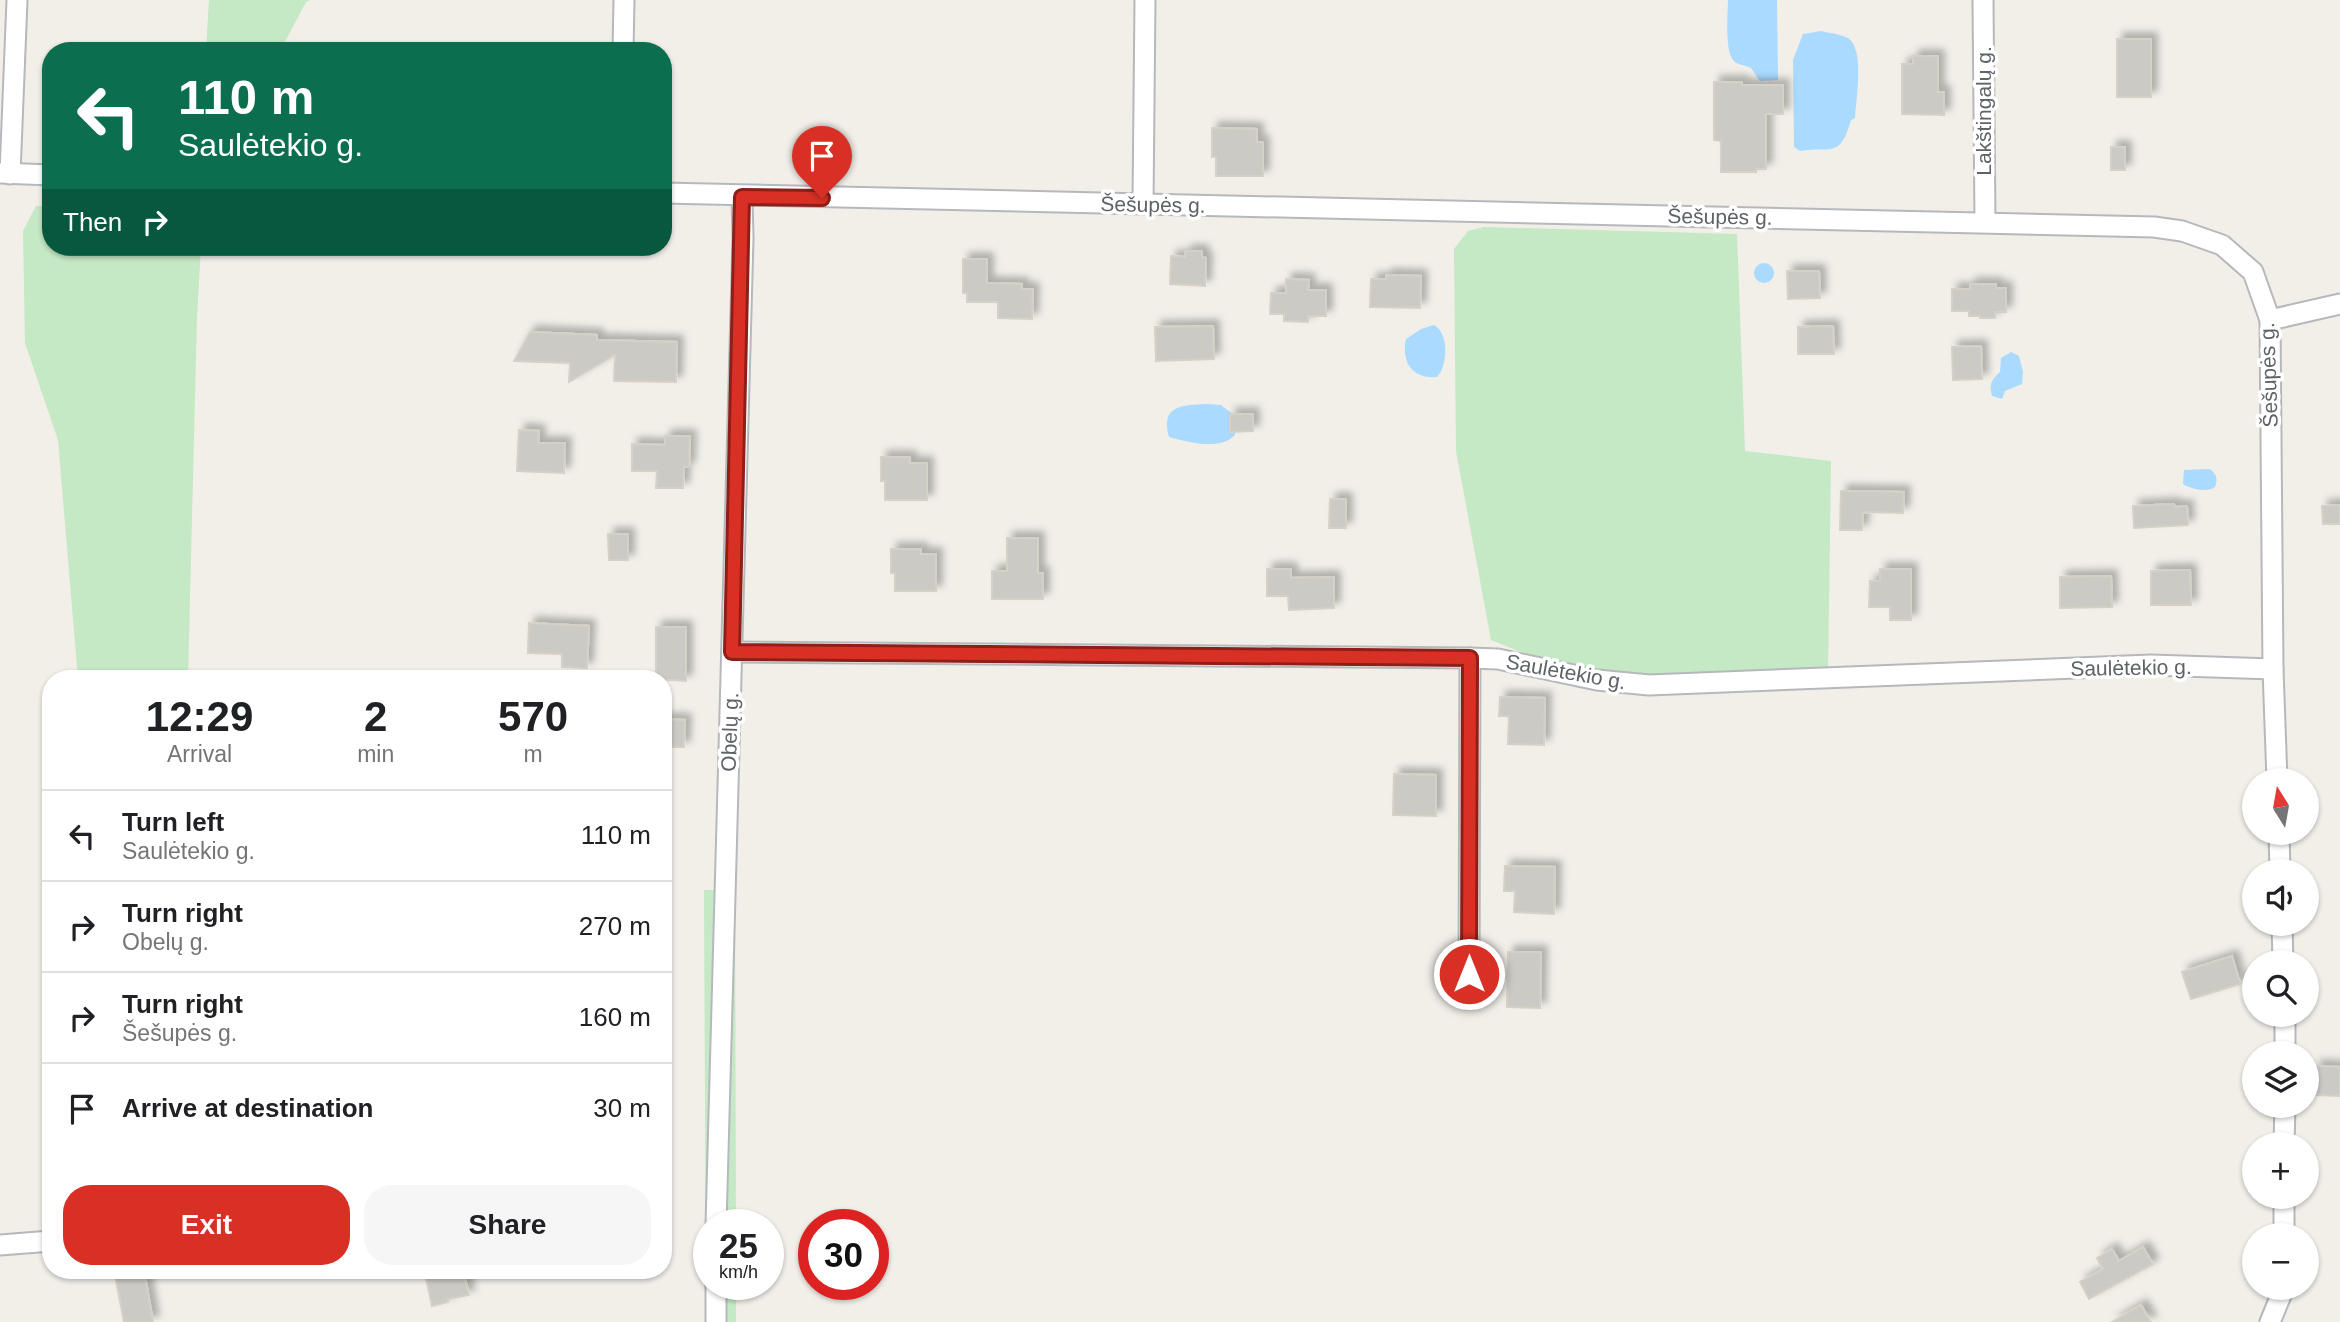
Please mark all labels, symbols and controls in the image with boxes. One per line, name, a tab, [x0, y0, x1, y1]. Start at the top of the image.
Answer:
street label: Lakštingalų g.	[1972, 46, 1995, 176]
icon: left	[63, 70, 154, 161]
text: 110 m	[178, 70, 314, 124]
pin	[792, 126, 852, 198]
text: Saulėtekio g.	[178, 127, 363, 163]
icon: arrive	[803, 137, 841, 175]
street label: Šešupės g.	[1100, 192, 1206, 217]
icon: right	[136, 203, 174, 241]
street label: Šešupės g.	[1667, 204, 1773, 229]
text: Then	[63, 207, 122, 237]
street label: Šešupės g.	[2255, 322, 2282, 428]
street label: Saulėtekio g.	[1504, 650, 1628, 693]
street label: Saulėtekio g.	[2070, 655, 2192, 680]
street label: Obelų g.	[717, 692, 742, 772]
text: 12:29	[146, 693, 253, 740]
text: 2	[364, 693, 387, 740]
text: 570	[498, 693, 568, 740]
text: Arrival	[167, 741, 232, 767]
text: min	[357, 741, 394, 767]
text: m	[524, 741, 543, 767]
north arrow	[2242, 768, 2319, 845]
map controls	[2242, 768, 2319, 1300]
text: Turn left	[122, 807, 224, 837]
icon: left	[63, 817, 101, 855]
text: 110 m	[581, 820, 651, 850]
text: Saulėtekio g.	[122, 838, 255, 864]
button: sound	[2242, 859, 2319, 936]
text: Turn right	[122, 898, 243, 928]
icon: right	[63, 908, 101, 946]
text: 270 m	[579, 911, 651, 941]
text: Obelų g.	[122, 929, 209, 955]
position arrow	[1432, 937, 1506, 1011]
button: search	[2242, 950, 2319, 1027]
text: Turn right	[122, 989, 243, 1019]
icon: right	[63, 999, 101, 1037]
text: 160 m	[579, 1002, 651, 1032]
text: Šešupės g.	[122, 1020, 237, 1046]
button: layers	[2242, 1041, 2319, 1118]
icon: arrive	[63, 1090, 101, 1128]
text: Arrive at destination	[122, 1093, 373, 1123]
text: 30 m	[593, 1093, 651, 1123]
button: +	[2242, 1132, 2319, 1209]
button: Exit	[63, 1185, 350, 1265]
button: Share	[364, 1185, 651, 1265]
speed limit sign: 30	[798, 1209, 889, 1300]
button: −	[2242, 1223, 2319, 1300]
text: 25	[719, 1226, 758, 1265]
text: km/h	[719, 1262, 758, 1282]

